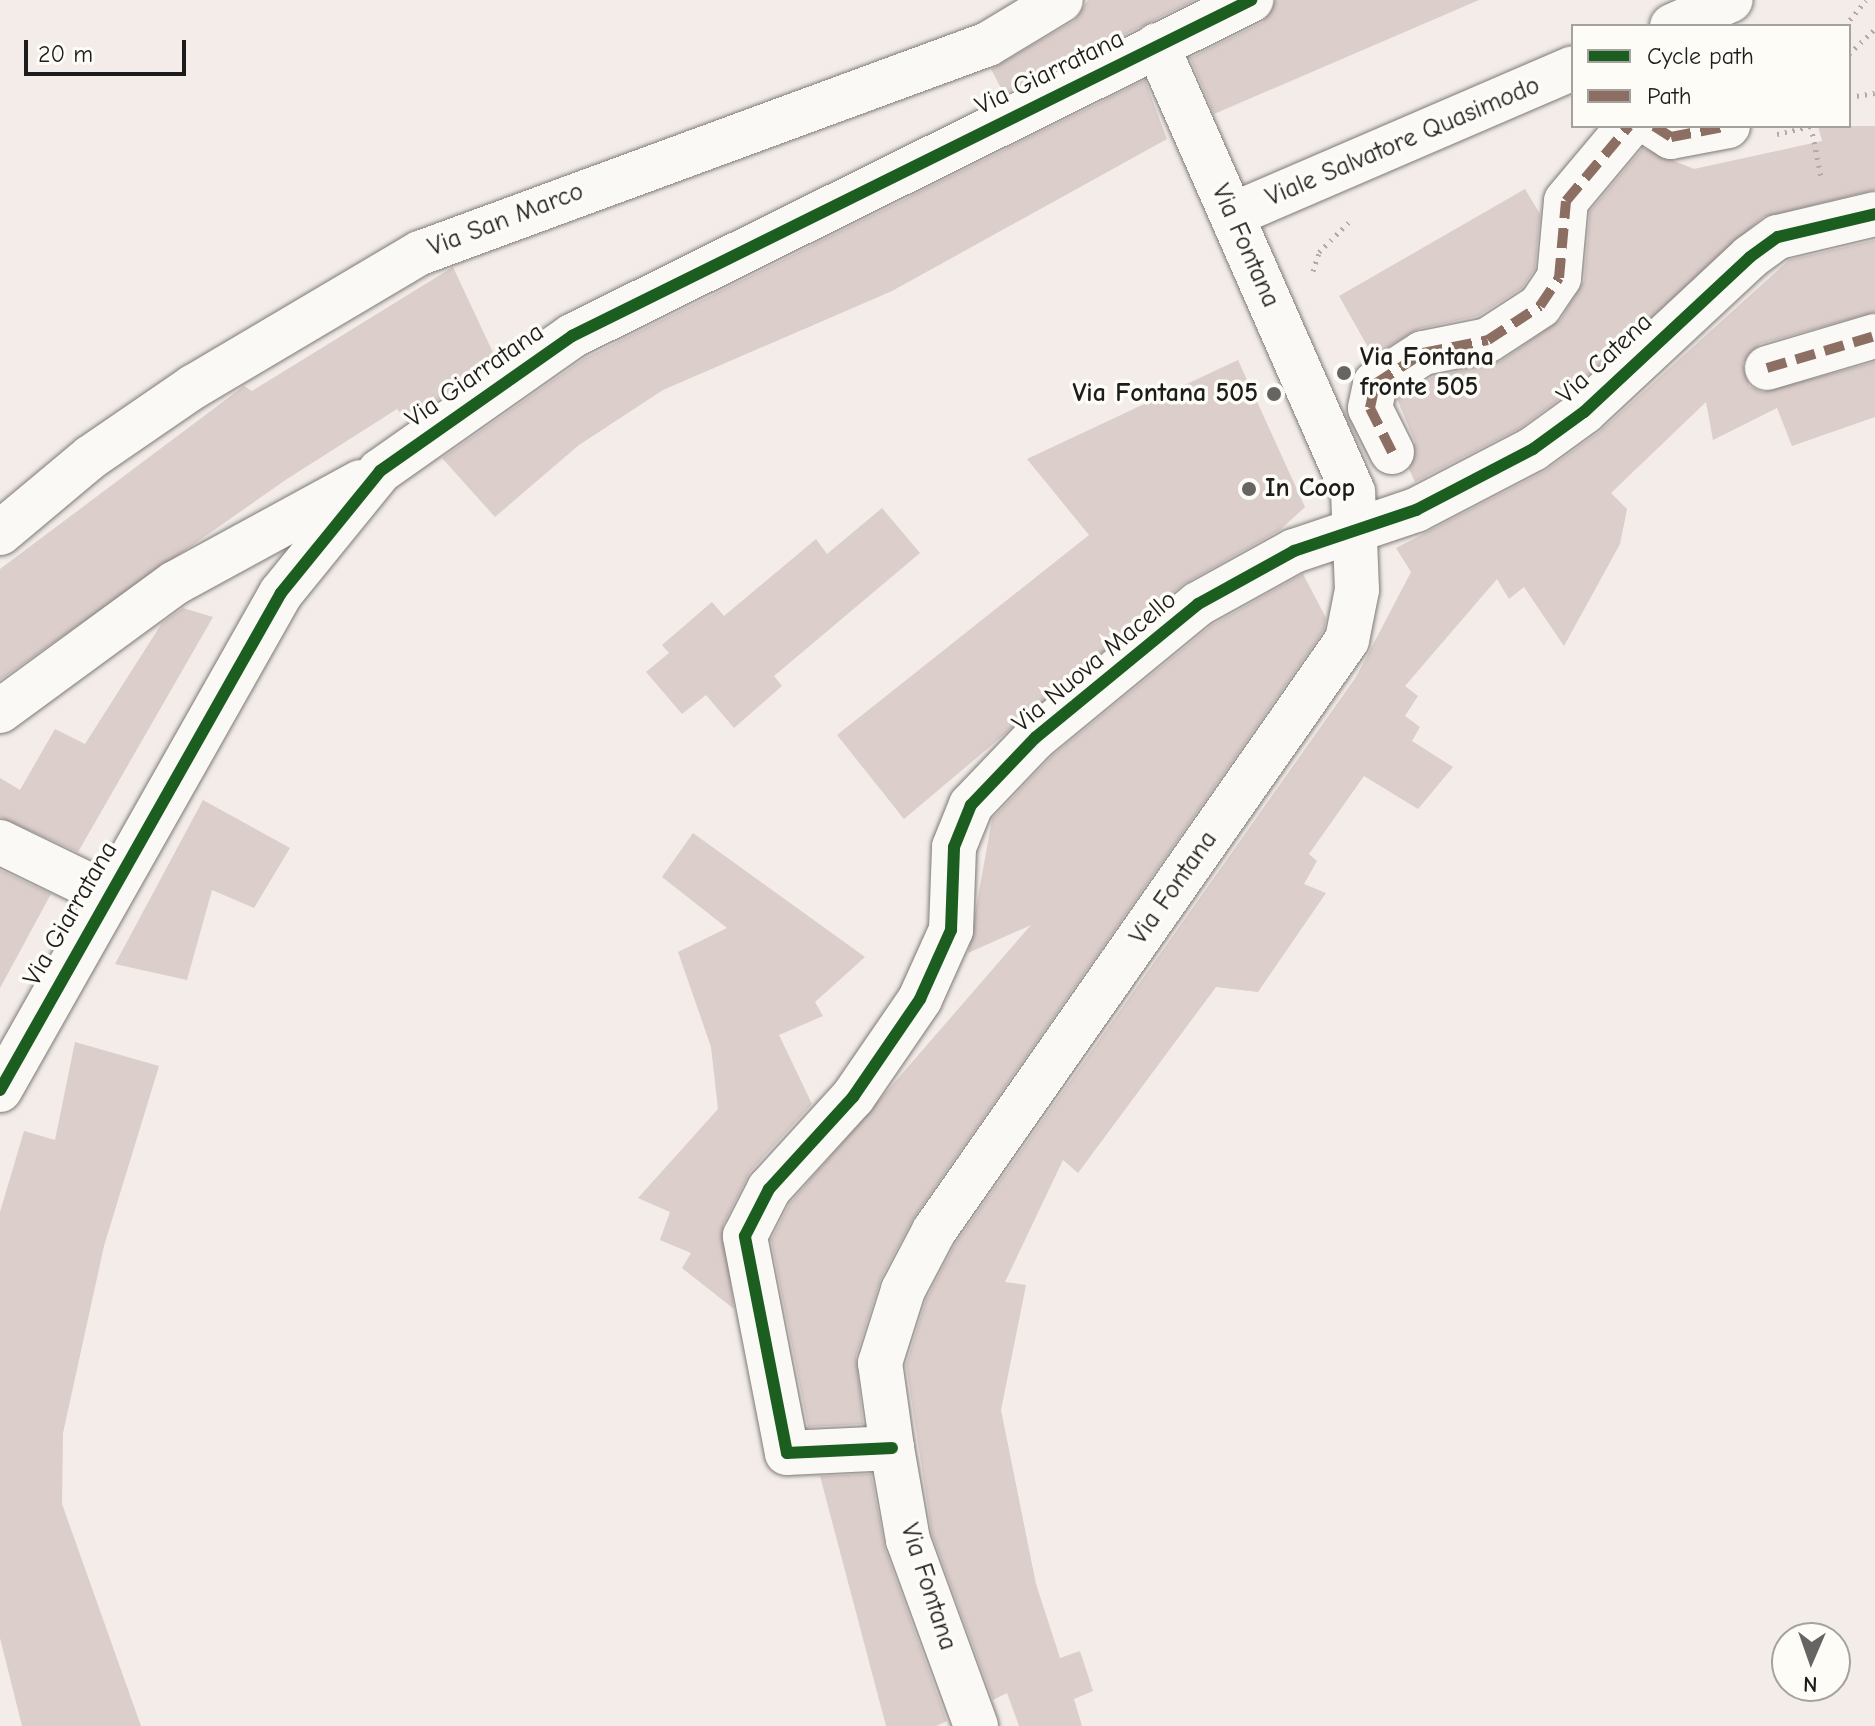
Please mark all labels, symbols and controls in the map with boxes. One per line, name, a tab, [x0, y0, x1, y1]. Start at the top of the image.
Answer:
scale bar	[28, 24, 190, 74]
street label: Via Giarratana	[971, 24, 1129, 122]
legend	[1571, 24, 1851, 128]
text: 20 m	[38, 40, 93, 68]
text: Cycle path	[1647, 42, 1754, 70]
street label: Viale Salvatore Quasimodo	[1261, 70, 1545, 214]
text: Path	[1647, 82, 1692, 110]
street label: Via San Marco	[424, 176, 588, 264]
street label: Via Fontana	[1204, 180, 1286, 312]
street label: Via Catena	[1551, 307, 1659, 411]
street label: Via Giarratana	[400, 317, 550, 435]
place label: Via Fontana fronte 505	[1360, 342, 1494, 404]
marker: Via Fontana fronte 505	[1335, 364, 1353, 382]
place label: Via Fontana 505	[1072, 378, 1258, 410]
marker: Via Fontana 505	[1265, 385, 1283, 403]
place label: In Coop	[1265, 473, 1355, 505]
marker: In Coop	[1240, 480, 1258, 498]
street label: Via Nuova Macello	[1007, 584, 1183, 740]
street label: Via Fontana	[1124, 825, 1224, 951]
street label: Via Giarratana	[17, 836, 125, 992]
street label: Via Fontana	[893, 1520, 963, 1654]
north arrow	[1771, 1622, 1851, 1702]
text: N	[1803, 1671, 1818, 1697]

